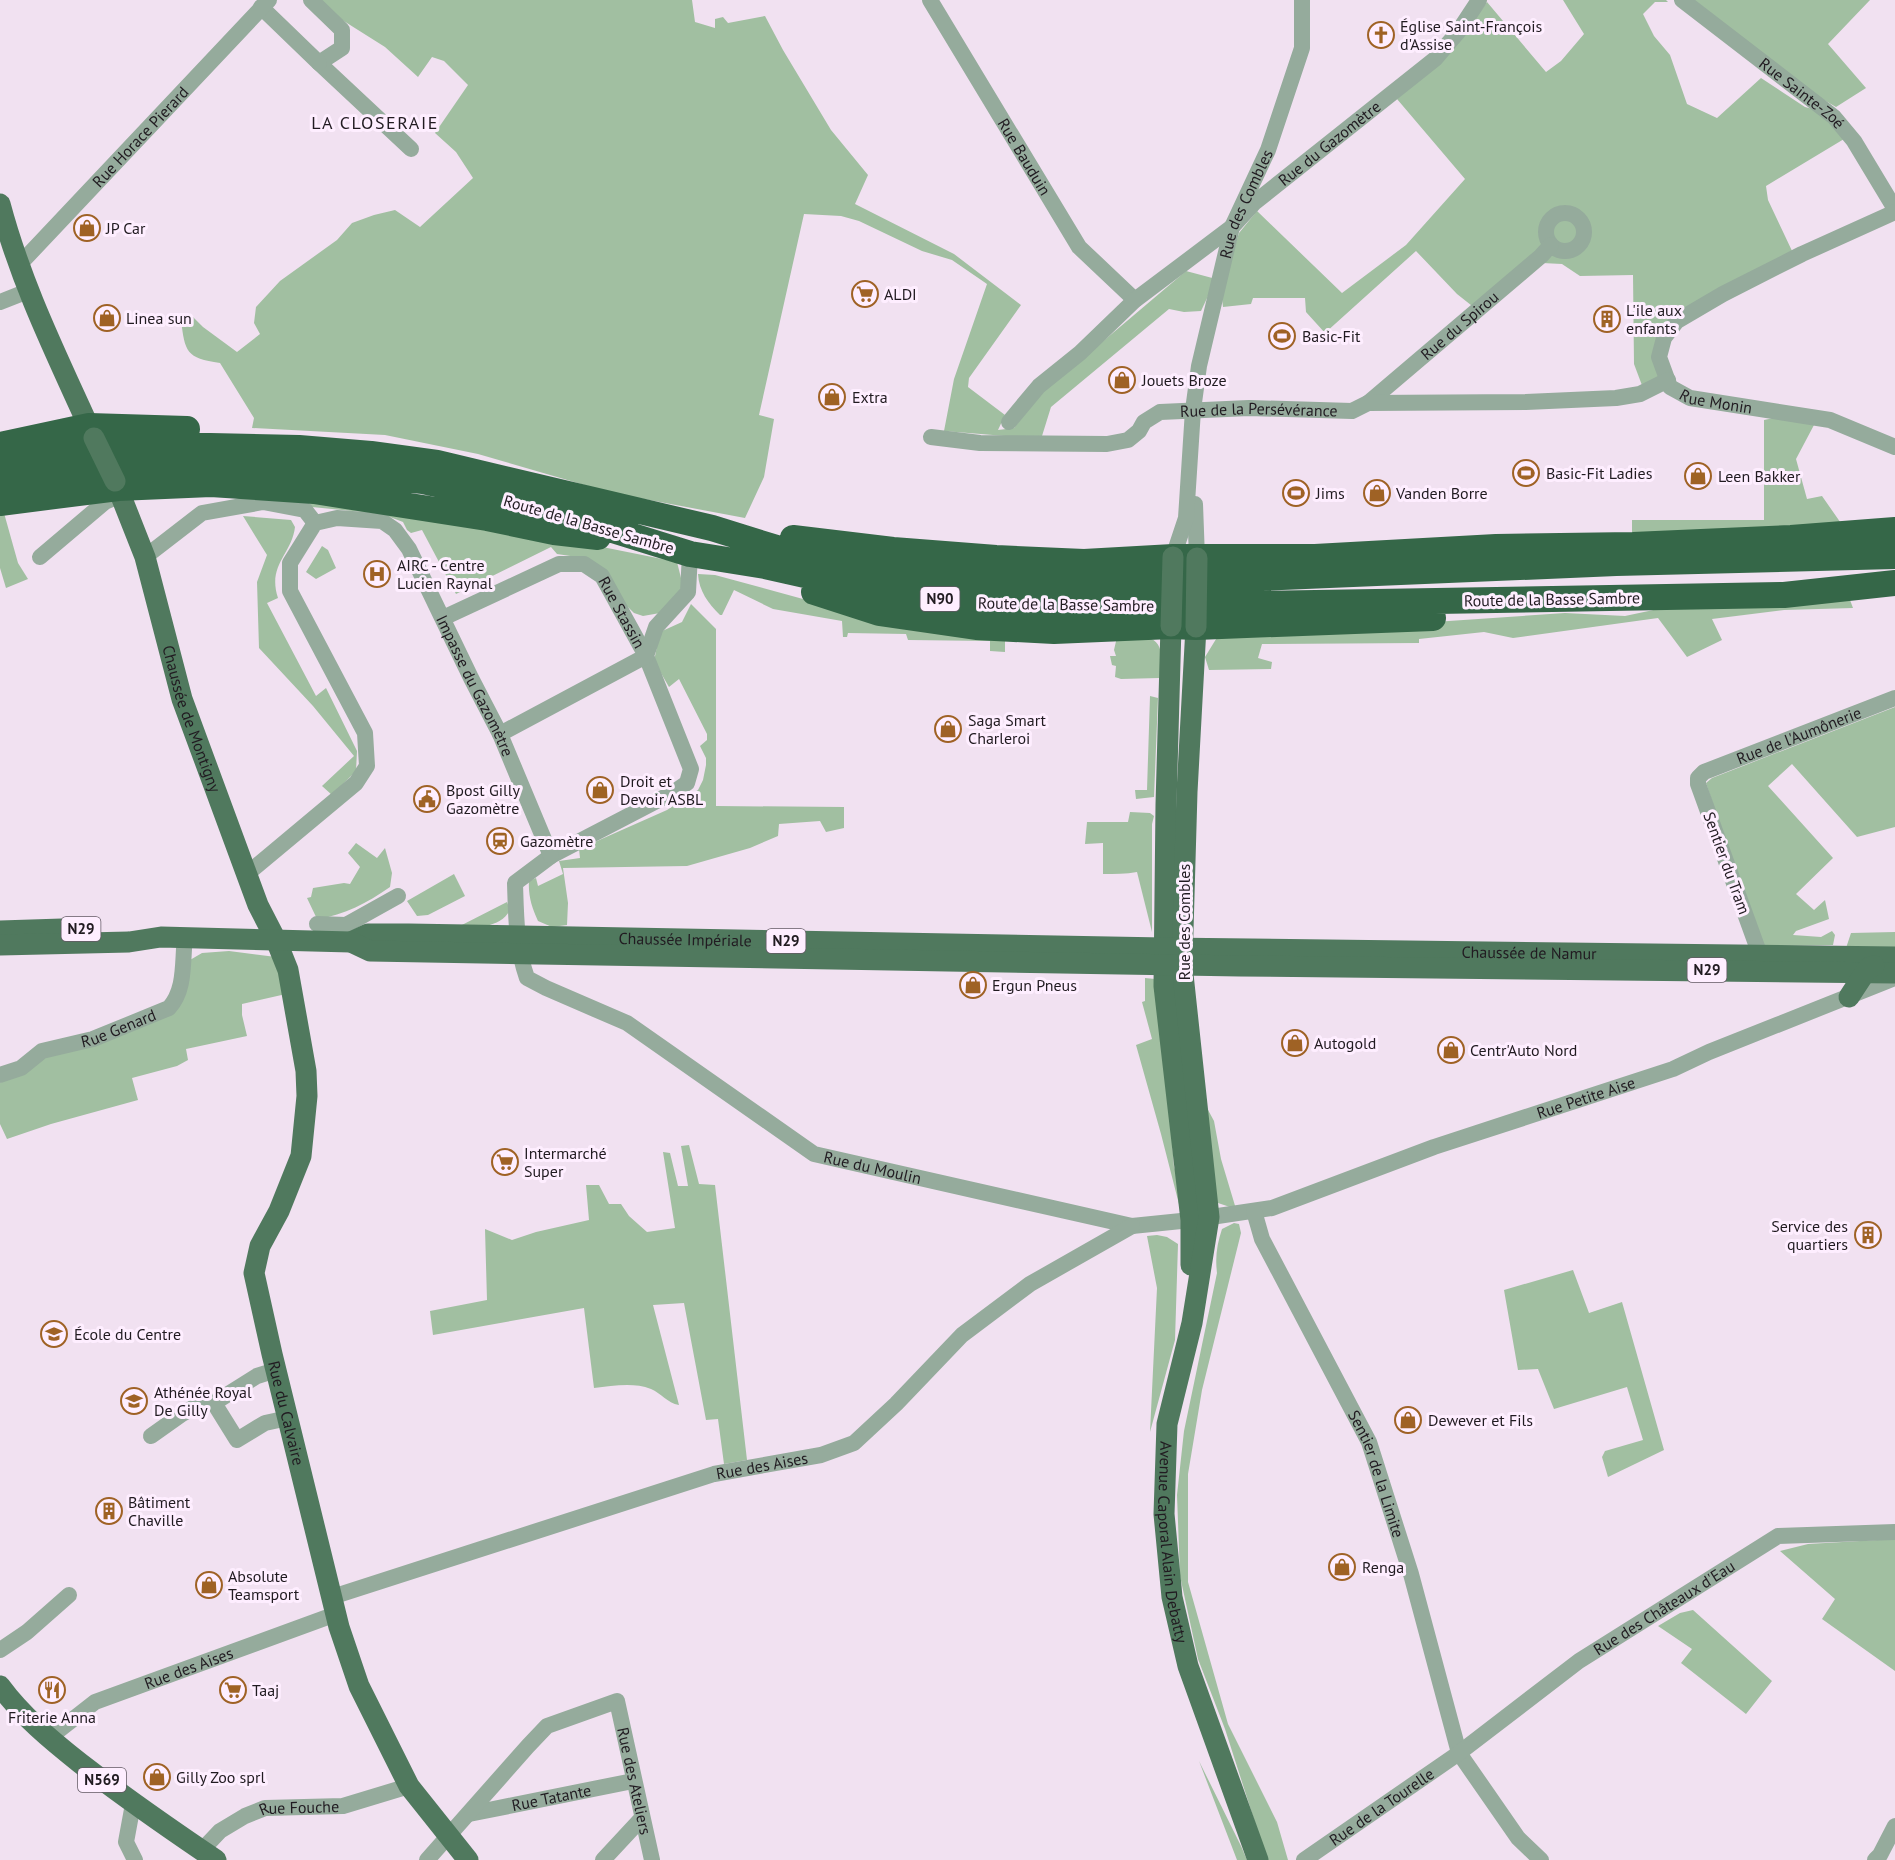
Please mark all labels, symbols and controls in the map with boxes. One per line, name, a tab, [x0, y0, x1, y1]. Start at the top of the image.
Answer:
place label: Église Saint-François d'Assise	[1400, 16, 1543, 54]
church icon: Église Saint-François d'Assise	[1366, 20, 1396, 50]
street label: Rue Sainte-Zoé	[1755, 53, 1849, 133]
street label: Rue Horace Pierard	[88, 82, 192, 191]
street label: Rue du Gazomètre	[1274, 96, 1385, 190]
district label: LA CLOSERAIE	[311, 111, 439, 134]
street label: Rue Bauduin	[994, 114, 1055, 199]
street label: Rue des Combles	[1215, 146, 1277, 260]
shop icon: JP Car	[72, 213, 102, 243]
place label: JP Car	[105, 218, 146, 238]
supermarket icon: ALDI	[850, 279, 880, 309]
place label: ALDI	[884, 284, 917, 304]
street label: Rue du Spirou	[1416, 287, 1503, 364]
place label: L'ile aux enfants	[1626, 300, 1682, 338]
shop icon: Linea sun	[92, 303, 122, 333]
building icon: L'ile aux enfants	[1592, 304, 1622, 334]
place label: Linea sun	[126, 308, 192, 328]
sports icon: Basic-Fit	[1267, 321, 1297, 351]
place label: Basic-Fit	[1302, 326, 1361, 346]
shop icon: Jouets Broze	[1107, 365, 1137, 395]
place label: Jouets Broze	[1141, 370, 1227, 390]
shop icon: Extra	[817, 382, 847, 412]
street label: Rue Monin	[1676, 384, 1754, 418]
place label: Extra	[852, 387, 888, 407]
street label: Rue de la Persévérance	[1180, 398, 1338, 421]
sports icon: Basic-Fit Ladies	[1511, 458, 1541, 488]
shop icon: Leen Bakker	[1683, 461, 1713, 491]
place label: Basic-Fit Ladies	[1546, 463, 1653, 483]
place label: Leen Bakker	[1718, 466, 1801, 486]
sports icon: Jims	[1281, 478, 1311, 508]
shop icon: Vanden Borre	[1362, 478, 1392, 508]
place label: Jims	[1315, 483, 1345, 503]
place label: Vanden Borre	[1395, 483, 1488, 503]
street label: Route de la Basse Sambre	[502, 490, 676, 558]
place label: AIRC - Centre Lucien Raynal	[397, 555, 493, 593]
hospital icon: AIRC - Centre Lucien Raynal	[362, 559, 392, 589]
street label: Rue Stassin	[594, 573, 650, 652]
road number: N90	[920, 587, 960, 611]
street label: Route de la Basse Sambre	[1464, 587, 1640, 611]
street label: Route de la Basse Sambre	[978, 592, 1154, 616]
street label: Impasse du Gazomètre	[432, 612, 518, 759]
street label: Chaussée de Montigny	[158, 643, 226, 795]
street label: Rue de l'Aumônerie	[1734, 702, 1864, 768]
place label: Saga Smart Charleroi	[968, 710, 1047, 748]
shop icon: Saga Smart Charleroi	[933, 714, 963, 744]
place label: Droit et Devoir ASBL	[620, 771, 703, 809]
shop icon: Droit et Devoir ASBL	[585, 775, 615, 805]
place label: Bpost Gilly Gazomètre	[446, 780, 520, 818]
public building icon: Bpost Gilly Gazomètre	[412, 784, 442, 814]
street label: Sentier du Tram	[1699, 809, 1755, 917]
station icon: Gazomètre	[485, 826, 515, 856]
place label: Gazomètre	[520, 831, 593, 851]
street label: Rue des Combles	[1174, 864, 1194, 980]
road number: N29	[62, 917, 100, 941]
street label: Chaussée Impériale	[618, 928, 752, 950]
road number: N29	[766, 929, 806, 953]
street label: Chaussée de Namur	[1461, 942, 1597, 963]
road number: N29	[1688, 958, 1726, 982]
shop icon: Ergun Pneus	[958, 970, 988, 1000]
place label: Ergun Pneus	[992, 975, 1077, 995]
street label: Rue Genard	[79, 1004, 159, 1052]
shop icon: Autogold	[1280, 1028, 1310, 1058]
place label: Autogold	[1314, 1033, 1376, 1053]
shop icon: Centr'Auto Nord	[1436, 1035, 1466, 1065]
place label: Centr'Auto Nord	[1470, 1040, 1577, 1060]
street label: Rue Petite Aise	[1534, 1072, 1638, 1123]
place label: Intermarché Super	[524, 1143, 607, 1181]
supermarket icon: Intermarché Super	[490, 1147, 520, 1177]
street label: Rue du Moulin	[822, 1147, 923, 1188]
place label: Service des quartiers	[1771, 1216, 1848, 1254]
building icon: Service des quartiers	[1853, 1220, 1883, 1250]
school or university icon: École du Centre	[39, 1319, 69, 1349]
place label: École du Centre	[74, 1324, 181, 1344]
street label: Rue du Calvaire	[264, 1359, 309, 1467]
place label: Athénée Royal De Gilly	[154, 1382, 252, 1420]
school or university icon: Athénée Royal De Gilly	[119, 1386, 149, 1416]
shop icon: Dewever et Fils	[1393, 1405, 1423, 1435]
street label: Sentier de la Limite	[1344, 1407, 1409, 1540]
place label: Dewever et Fils	[1428, 1410, 1533, 1430]
street label: Avenue Caporal Alain Debatty	[1154, 1441, 1192, 1646]
street label: Rue des Aises	[714, 1447, 810, 1483]
place label: Bâtiment Chaville	[128, 1492, 191, 1530]
building icon: Bâtiment Chaville	[94, 1496, 124, 1526]
shop icon: Renga	[1327, 1552, 1357, 1582]
street label: Rue des Châteaux d'Eau	[1590, 1556, 1739, 1659]
place label: Renga	[1362, 1557, 1404, 1577]
place label: Absolute Teamsport	[228, 1566, 300, 1604]
shop icon: Absolute Teamsport	[194, 1570, 224, 1600]
street label: Rue des Aises	[141, 1642, 236, 1693]
restaurant icon: Friterie Anna	[37, 1675, 67, 1705]
supermarket icon: Taaj	[218, 1675, 248, 1705]
place label: Taaj	[252, 1680, 279, 1700]
place label: Friterie Anna	[8, 1707, 96, 1727]
street label: Rue des Ateliers	[613, 1725, 656, 1837]
shop icon: Gilly Zoo sprl	[142, 1762, 172, 1792]
street label: Rue de la Tourelle	[1325, 1763, 1438, 1850]
place label: Gilly Zoo sprl	[176, 1767, 265, 1787]
road number: N569	[78, 1768, 126, 1792]
street label: Rue Tatante	[510, 1780, 593, 1815]
street label: Rue Fouche	[256, 1796, 339, 1819]

